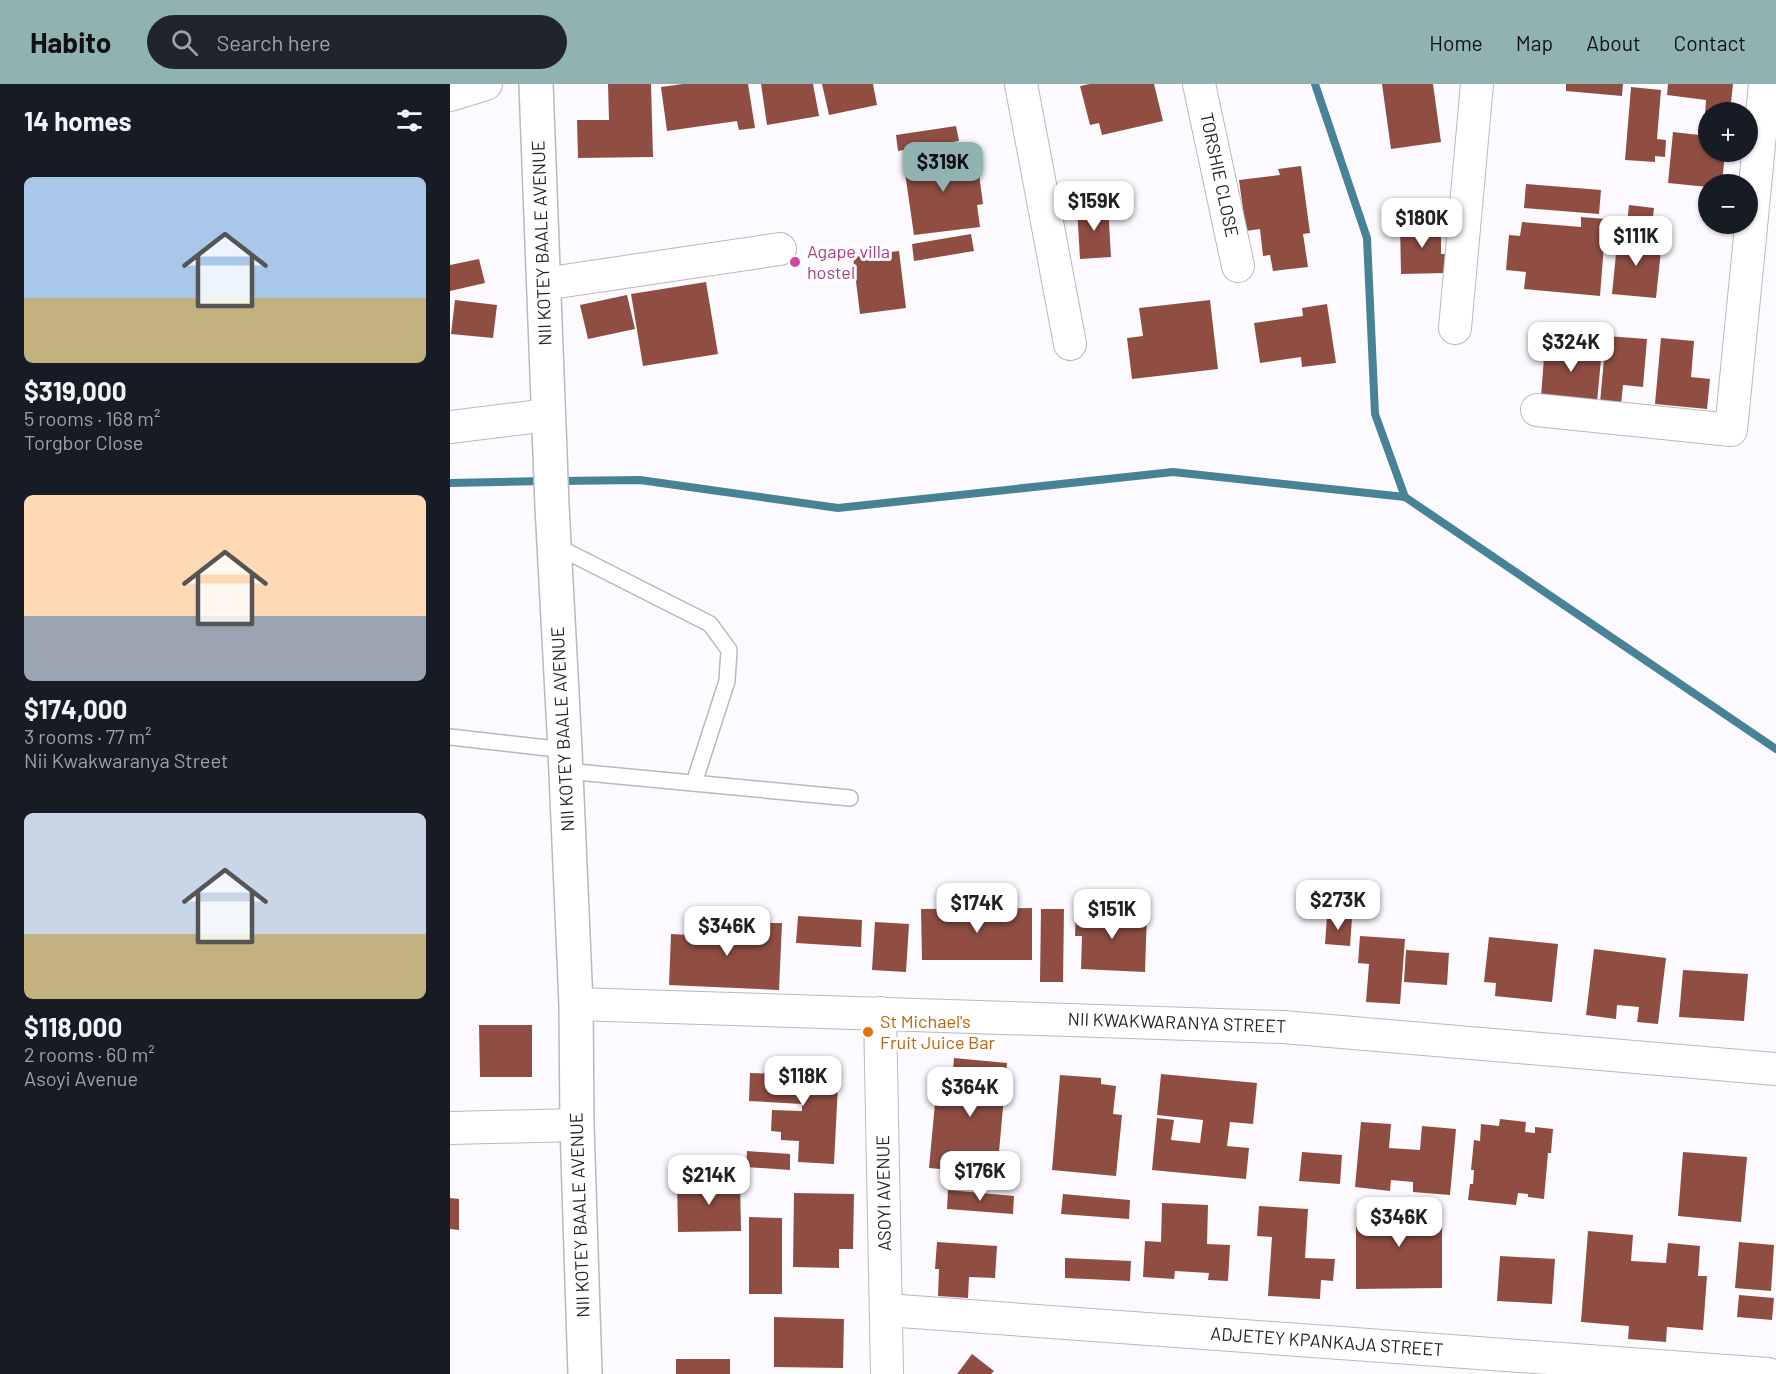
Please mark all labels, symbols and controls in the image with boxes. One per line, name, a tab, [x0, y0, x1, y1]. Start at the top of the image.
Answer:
search box	[147, 15, 567, 69]
text: Habito	[30, 25, 111, 59]
icon: search	[168, 26, 201, 59]
text: Search here	[216, 29, 331, 55]
text: Home	[1429, 30, 1483, 55]
text: Map	[1516, 30, 1553, 55]
text: About	[1586, 30, 1641, 55]
text: Contact	[1674, 30, 1746, 55]
map controls	[1698, 102, 1758, 234]
button: +	[1698, 102, 1758, 162]
icon: filters	[393, 104, 426, 137]
text: 14 homes	[24, 105, 131, 136]
street label: TORSHIE CLOSE	[1196, 111, 1244, 239]
street label: NII KOTEY BAALE AVENUE	[526, 140, 556, 346]
pin: $319K	[901, 142, 985, 193]
text: $319K	[917, 149, 969, 173]
button: −	[1698, 174, 1758, 234]
pin: $159K	[1052, 181, 1136, 232]
text: $159K	[1068, 188, 1120, 212]
pin: $180K	[1380, 198, 1464, 249]
text: $180K	[1395, 205, 1449, 229]
icon: home	[171, 216, 279, 324]
pin: $111K	[1594, 216, 1678, 267]
text: $111K	[1613, 223, 1659, 247]
place label: Agape villa hostel	[807, 240, 890, 283]
marker: Agape villa hostel	[788, 255, 802, 269]
pin: $324K	[1529, 322, 1613, 373]
text: $324K	[1542, 329, 1600, 353]
text: $319,000	[24, 375, 127, 406]
text: 5 rooms · 168 m²	[24, 406, 160, 430]
text: Torgbor Close	[24, 430, 144, 454]
icon: home	[171, 534, 279, 642]
street label: NII KOTEY BAALE AVENUE	[546, 626, 578, 832]
text: $174,000	[24, 693, 127, 724]
text: 3 rooms · 77 m²	[24, 724, 152, 748]
text: Nii Kwakwaranya Street	[24, 748, 228, 772]
icon: home	[171, 852, 279, 960]
pin: $273K	[1296, 880, 1380, 931]
pin: $174K	[935, 883, 1019, 934]
text: $273K	[1310, 887, 1366, 911]
pin: $151K	[1070, 889, 1154, 940]
text: $174K	[950, 890, 1004, 914]
text: $151K	[1088, 896, 1136, 920]
pin: $346K	[685, 906, 769, 957]
text: $346K	[698, 913, 756, 937]
street label: NII KWAKWARANYA STREET	[1067, 1007, 1287, 1037]
place label: St Michael's Fruit Juice Bar	[880, 1010, 995, 1053]
text: $118,000	[24, 1011, 122, 1042]
marker: St Michael's Fruit Juice Bar	[861, 1025, 875, 1039]
text: 2 rooms · 60 m²	[24, 1042, 155, 1066]
pin: $118K	[761, 1056, 845, 1107]
text: $118K	[778, 1063, 828, 1087]
text: Asoyi Avenue	[24, 1066, 138, 1090]
pin: $364K	[928, 1067, 1012, 1118]
text: $364K	[941, 1074, 999, 1098]
street label: NII KOTEY BAALE AVENUE	[564, 1112, 594, 1318]
street label: ASOYI AVENUE	[871, 1135, 895, 1251]
pin: $176K	[938, 1151, 1022, 1202]
pin: $214K	[667, 1155, 751, 1206]
text: $176K	[954, 1158, 1006, 1182]
text: $214K	[682, 1162, 736, 1186]
pin: $346K	[1357, 1197, 1441, 1248]
text: $346K	[1370, 1204, 1428, 1228]
street label: ADJETEY KPANKAJA STREET	[1210, 1322, 1444, 1360]

